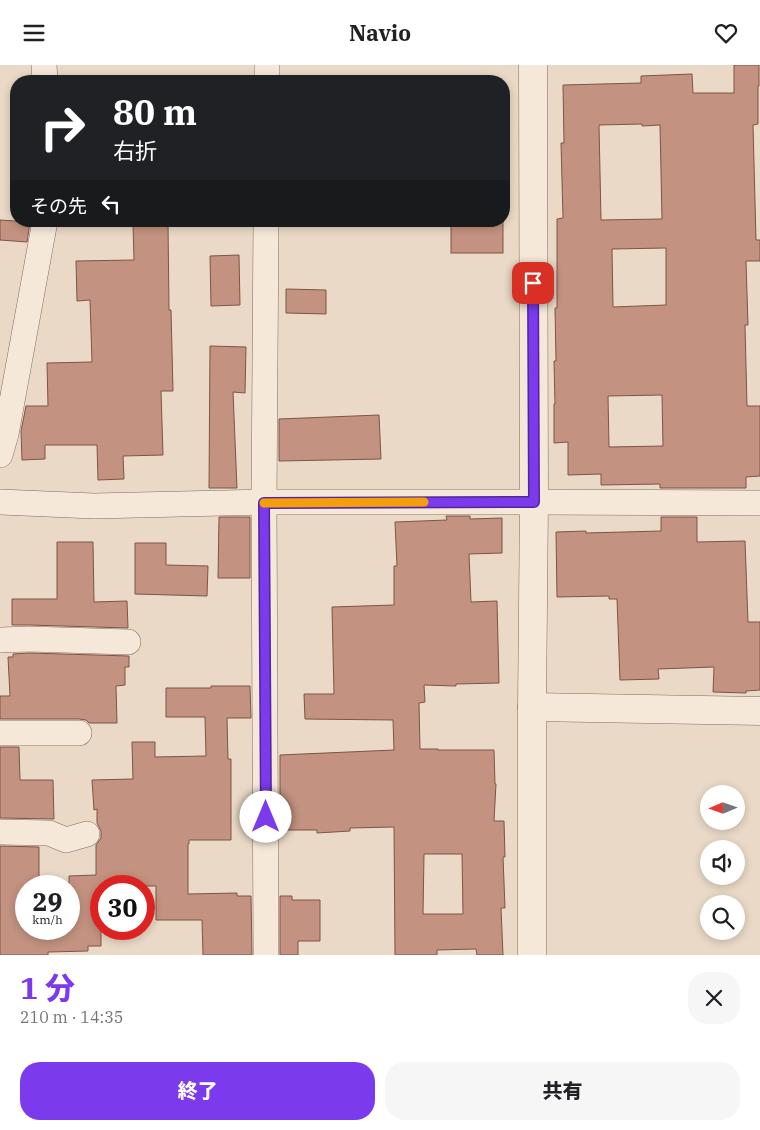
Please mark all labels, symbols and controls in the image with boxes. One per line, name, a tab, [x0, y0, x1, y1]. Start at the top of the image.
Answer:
text: Navio	[349, 18, 411, 47]
icon: menu	[20, 19, 48, 47]
icon: heart	[712, 19, 740, 47]
text: 80 m	[113, 89, 197, 135]
icon: right	[30, 95, 95, 160]
text: 右折	[113, 136, 157, 165]
icon: left	[97, 190, 125, 218]
text: その先	[30, 194, 87, 218]
pin	[512, 262, 554, 304]
icon: arrive	[519, 269, 547, 297]
north arrow	[700, 785, 745, 830]
map controls	[700, 785, 745, 940]
position arrow	[239, 790, 291, 842]
button: sound	[700, 840, 745, 885]
speed limit sign: 30	[90, 875, 155, 940]
text: 29	[32, 885, 63, 918]
button: search	[700, 895, 745, 940]
text: km/h	[32, 912, 63, 927]
text: 1 分	[20, 968, 75, 1007]
button: close	[688, 972, 740, 1024]
text: 210 m · 14:35	[20, 1007, 123, 1027]
button: 終了	[20, 1062, 375, 1120]
button: 共有	[385, 1062, 740, 1120]

